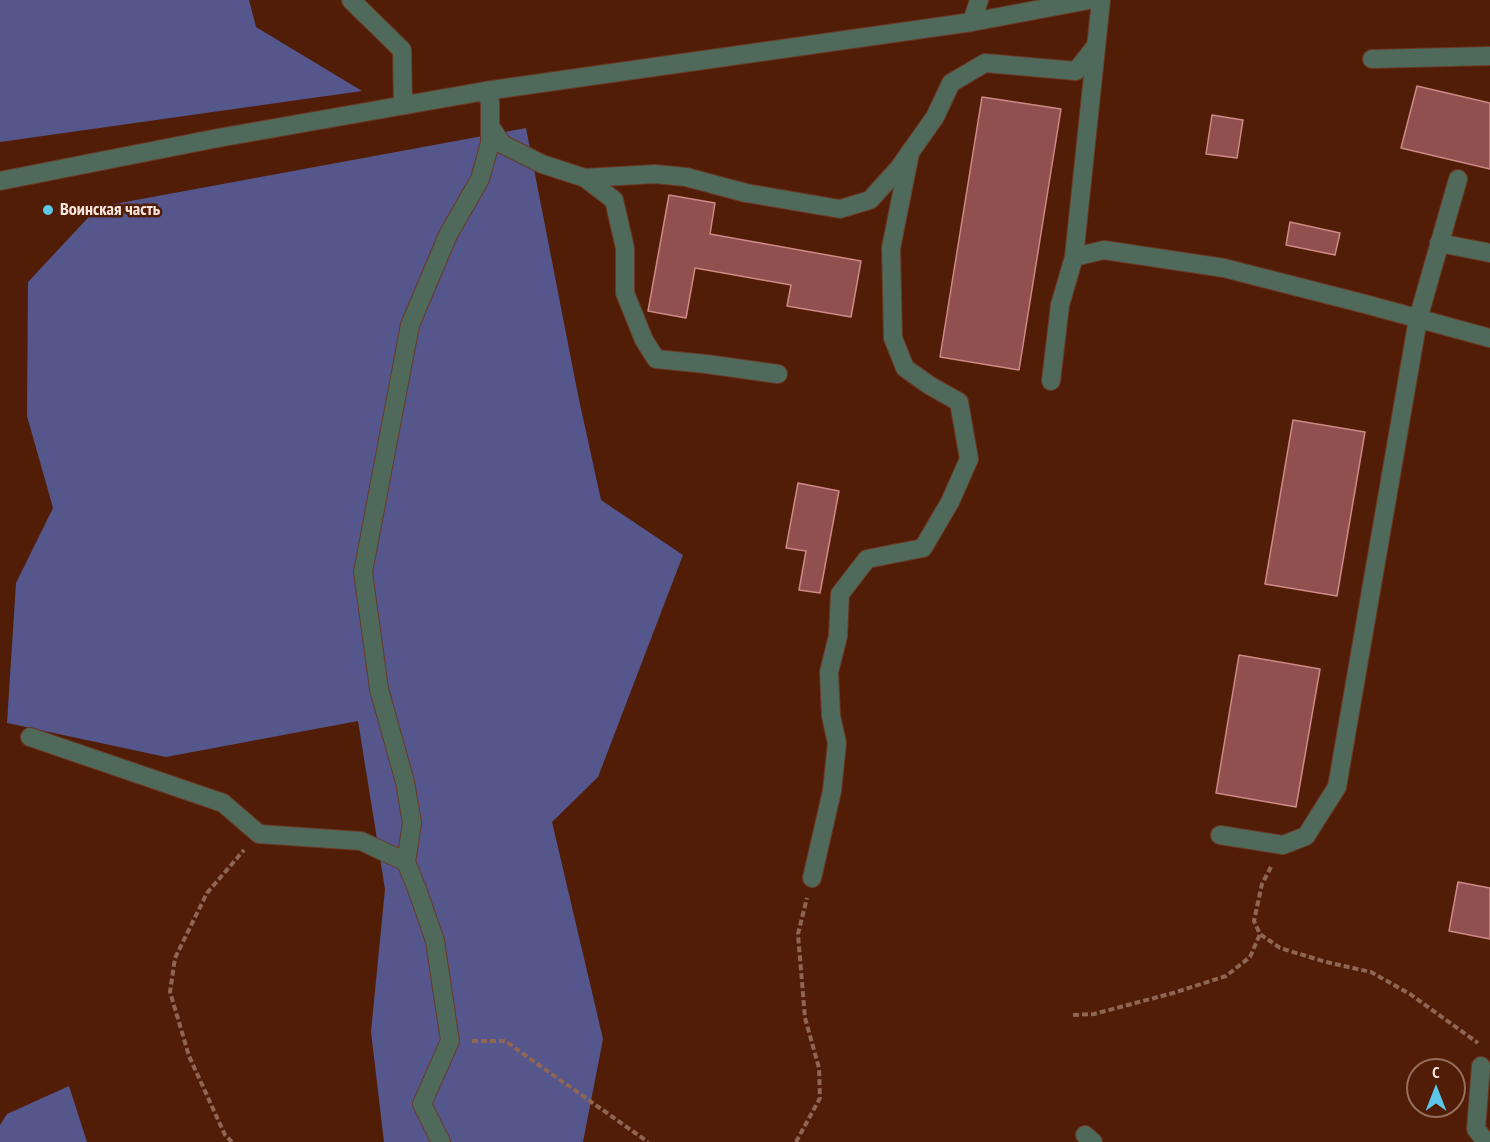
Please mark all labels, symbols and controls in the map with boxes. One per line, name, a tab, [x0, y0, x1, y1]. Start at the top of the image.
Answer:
place label: Воинская часть	[60, 199, 160, 221]
marker: Воинская часть	[41, 203, 55, 217]
north arrow	[1406, 1058, 1466, 1118]
text: С	[1432, 1062, 1440, 1082]

